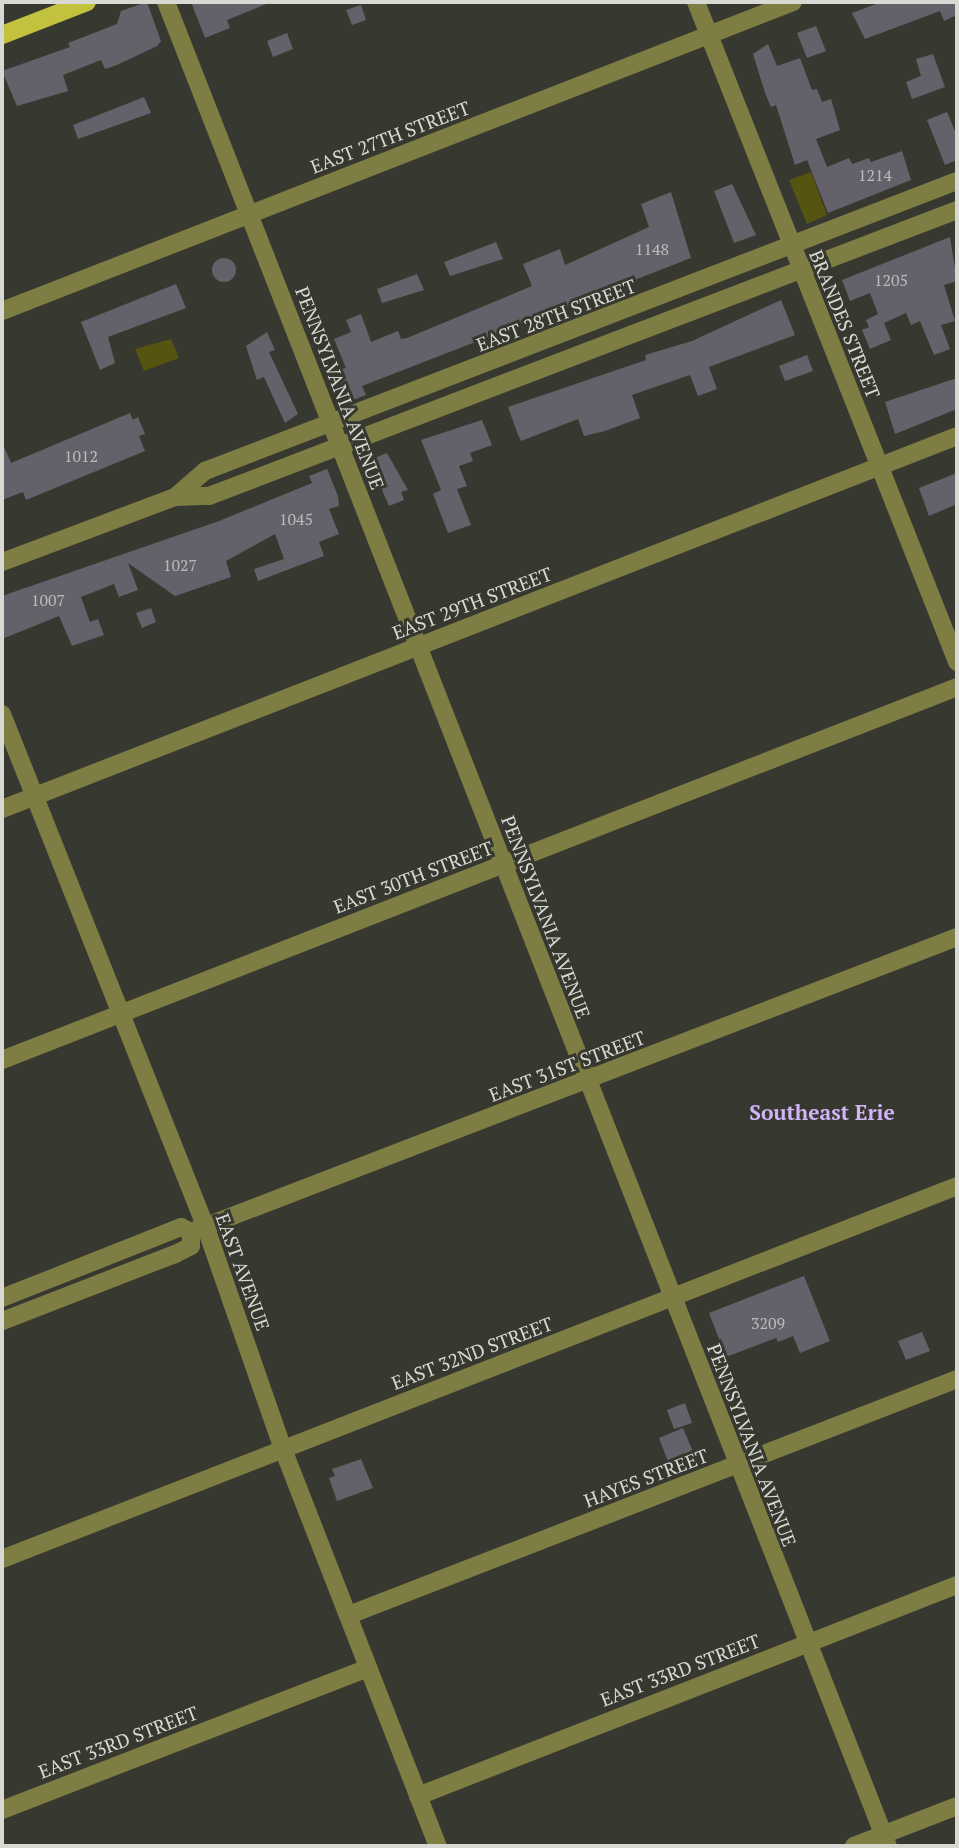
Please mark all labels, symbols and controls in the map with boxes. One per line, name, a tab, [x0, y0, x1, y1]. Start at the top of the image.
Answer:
street label: EAST 27TH STREET	[307, 96, 473, 178]
house number: 1214	[858, 165, 892, 185]
house number: 1148	[635, 239, 669, 259]
street label: BRANDES STREET	[805, 247, 885, 401]
house number: 1205	[874, 270, 908, 290]
street label: EAST 28TH STREET	[473, 274, 639, 356]
street label: PENNSYLVANIA AVENUE	[291, 283, 389, 493]
house number: 1012	[64, 446, 98, 466]
house number: 1045	[279, 509, 313, 529]
house number: 1027	[163, 555, 197, 575]
street label: EAST 29TH STREET	[389, 562, 555, 644]
house number: 1007	[31, 590, 65, 610]
street label: PENNSYLVANIA AVENUE	[497, 812, 595, 1022]
street label: EAST 30TH STREET	[330, 836, 496, 918]
street label: EAST 31ST STREET	[486, 1026, 648, 1106]
district label: Southeast Erie	[749, 1099, 895, 1125]
street label: EAST AVENUE	[211, 1210, 275, 1334]
street label: EAST 32ND STREET	[388, 1312, 556, 1394]
house number: 3209	[751, 1313, 785, 1333]
street label: PENNSYLVANIA AVENUE	[703, 1340, 801, 1550]
street label: HAYES STREET	[581, 1444, 711, 1512]
street label: EAST 33RD STREET	[597, 1629, 763, 1711]
street label: EAST 33RD STREET	[35, 1701, 201, 1783]

